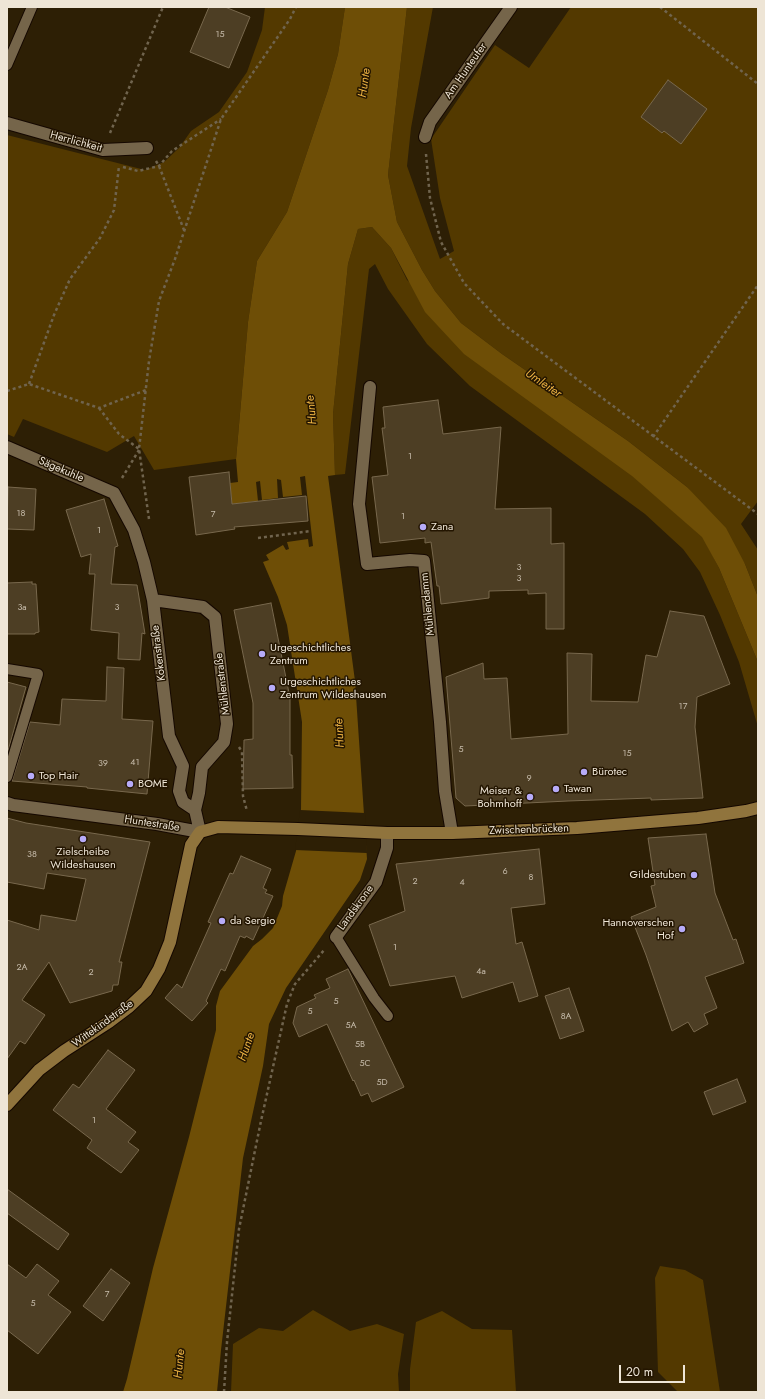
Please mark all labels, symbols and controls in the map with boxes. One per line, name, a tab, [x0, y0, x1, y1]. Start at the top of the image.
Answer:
house number: 15	[215, 30, 225, 40]
street label: Am Hunteufer	[442, 41, 490, 101]
water label: Hunte	[356, 67, 374, 99]
street label: Herrlichkeit	[49, 129, 103, 155]
water label: Umleiter	[522, 367, 564, 401]
water label: Hunte	[304, 395, 320, 425]
house number: 1	[408, 452, 412, 462]
street label: Sägekuhle	[36, 455, 86, 485]
house number: 18	[17, 509, 25, 519]
house number: 7	[211, 510, 215, 520]
house number: 1	[401, 512, 405, 522]
place label: Zana	[431, 520, 453, 534]
marker: Zana	[418, 522, 428, 532]
house number: 1	[97, 526, 101, 536]
house number: 3	[517, 563, 521, 573]
street label: Mühlendamm	[418, 572, 438, 636]
house number: 3	[517, 574, 521, 584]
house number: 3a	[17, 603, 27, 613]
house number: 3	[115, 603, 119, 613]
street label: Kokenstraße	[149, 624, 169, 682]
place label: Urgeschichtliches Zentrum	[270, 641, 351, 667]
marker: Urgeschichtliches Zentrum	[257, 649, 267, 659]
street label: Mühlenstraße	[213, 652, 233, 716]
place label: Urgeschichtliches Zentrum Wildeshausen	[280, 675, 387, 701]
marker: Urgeschichtliches Zentrum Wildeshausen	[267, 683, 277, 693]
house number: 17	[679, 702, 687, 712]
water label: Hunte	[332, 718, 348, 748]
house number: 5	[458, 745, 464, 755]
house number: 15	[622, 749, 632, 759]
house number: 41	[130, 758, 140, 768]
house number: 39	[98, 759, 108, 769]
place label: Bürotec	[592, 765, 627, 779]
marker: Bürotec	[579, 767, 589, 777]
place label: Top Hair	[39, 769, 78, 783]
marker: Top Hair	[26, 771, 36, 781]
house number: 9	[526, 774, 532, 784]
place label: BOME	[138, 777, 168, 791]
marker: BOME	[125, 779, 135, 789]
place label: Tawan	[564, 782, 592, 796]
place label: Meiser & Bohmhoff	[477, 784, 522, 810]
marker: Tawan	[551, 784, 561, 794]
marker: Meiser & Bohmhoff	[525, 792, 535, 802]
street label: Huntestraße	[123, 813, 181, 835]
street label: Zwischenbrücken	[489, 822, 569, 838]
marker: Zielscheibe Wildeshausen	[78, 834, 88, 844]
place label: Zielscheibe Wildeshausen	[50, 845, 116, 871]
house number: 38	[27, 850, 37, 860]
house number: 6	[502, 867, 508, 877]
place label: Gildestuben	[630, 868, 686, 882]
marker: Gildestuben	[689, 870, 699, 880]
house number: 8	[529, 873, 533, 883]
house number: 2	[412, 877, 418, 887]
house number: 4	[459, 878, 465, 888]
street label: Landskrone	[335, 883, 377, 933]
place label: da Sergio	[230, 914, 275, 928]
marker: da Sergio	[217, 916, 227, 926]
place label: Hannoverschen Hof	[602, 916, 674, 942]
marker: Hannoverschen Hof	[677, 924, 687, 934]
house number: 1	[393, 943, 397, 953]
house number: 2A	[16, 963, 28, 973]
house number: 4a	[476, 967, 486, 977]
house number: 2	[88, 968, 94, 978]
street label: Wittekindstraße	[70, 997, 136, 1051]
house number: 5	[333, 997, 339, 1007]
house number: 5	[307, 1007, 313, 1017]
house number: 8A	[561, 1012, 571, 1022]
house number: 5A	[345, 1021, 357, 1031]
water label: Hunte	[235, 1031, 259, 1063]
house number: 5B	[355, 1040, 365, 1050]
house number: 5C	[359, 1059, 371, 1069]
house number: 5D	[376, 1078, 388, 1088]
house number: 1	[92, 1116, 96, 1126]
house number: 7	[105, 1290, 109, 1300]
house number: 5	[30, 1299, 36, 1309]
water label: Hunte	[172, 1349, 188, 1379]
scale bar	[621, 1357, 687, 1383]
text: 20 m	[626, 1363, 653, 1381]

